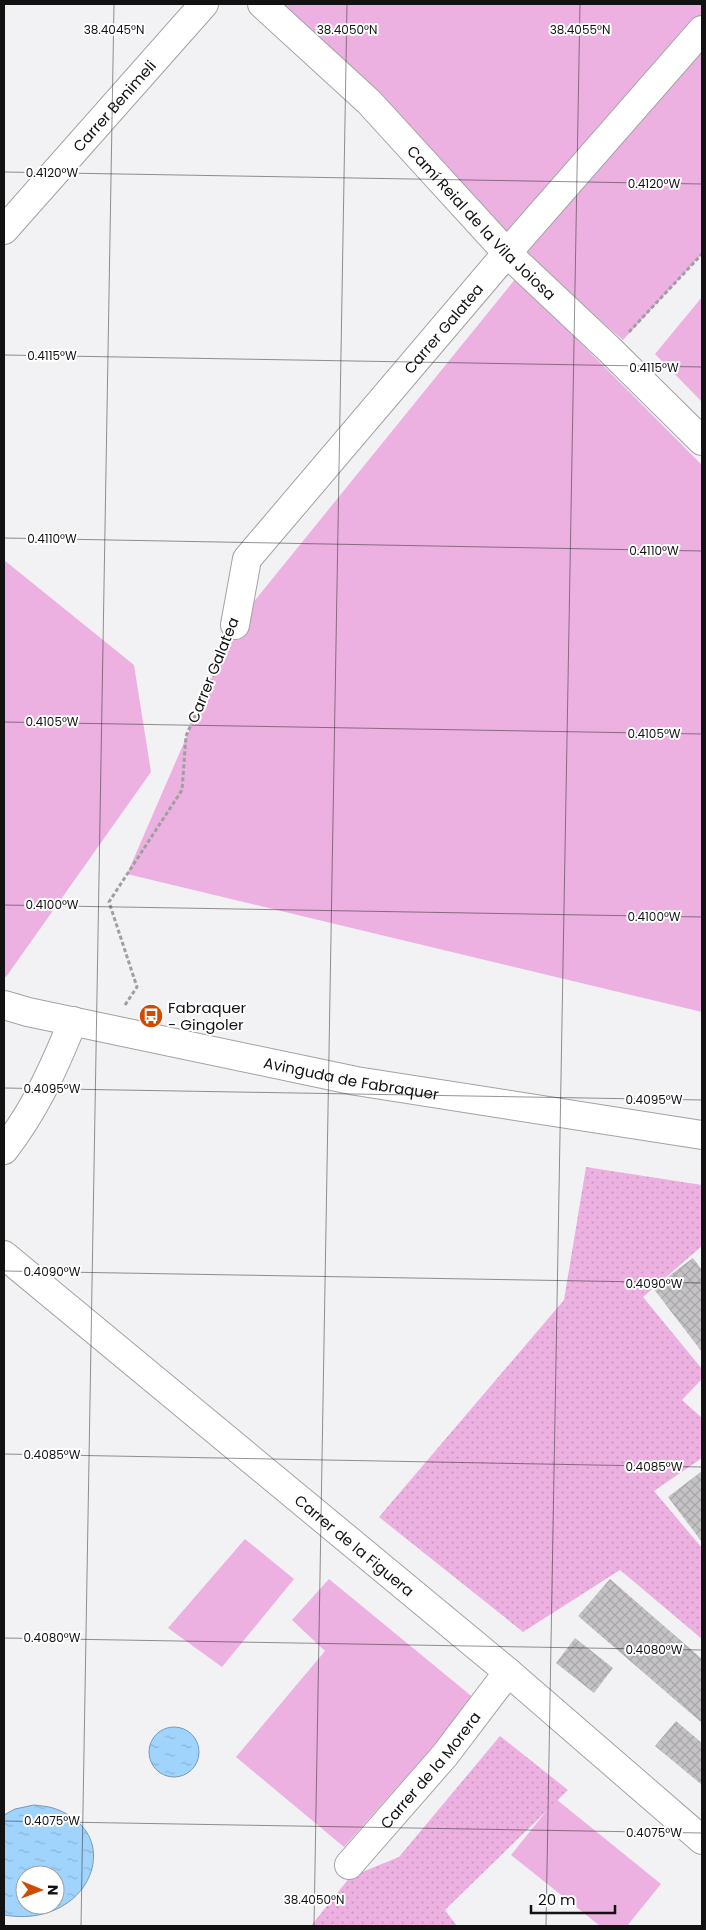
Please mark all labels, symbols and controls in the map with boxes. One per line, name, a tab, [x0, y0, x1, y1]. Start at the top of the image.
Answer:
text: 38.4045°N	[84, 21, 144, 38]
text: 38.4050°N	[317, 21, 377, 38]
text: 38.4055°N	[550, 21, 610, 38]
street label: Carrer Benimeli	[68, 55, 160, 156]
street label: Camí Reial de la Vila Joiosa	[403, 140, 561, 304]
text: 0.4120°W	[26, 164, 79, 181]
text: 0.4120°W	[628, 175, 681, 192]
street label: Carrer Galatea	[399, 279, 488, 378]
text: 0.4115°W	[27, 347, 77, 364]
text: 0.4115°W	[629, 359, 679, 376]
text: 0.4110°W	[27, 530, 77, 547]
text: 0.4110°W	[629, 542, 679, 559]
street label: Carrer Galatea	[182, 614, 244, 726]
text: 0.4105°W	[25, 713, 79, 730]
text: 0.4105°W	[627, 725, 681, 742]
text: 0.4100°W	[25, 896, 79, 913]
text: 0.4100°W	[627, 908, 681, 925]
place label: Fabraquer - Gingoler	[168, 997, 247, 1035]
bus stop icon: Fabraquer - Gingoler	[138, 1003, 164, 1029]
street label: Avinguda de Fabraquer	[262, 1051, 441, 1104]
text: 0.4095°W	[24, 1080, 81, 1097]
text: 0.4095°W	[626, 1091, 683, 1108]
text: 0.4090°W	[24, 1263, 81, 1280]
text: 0.4090°W	[626, 1275, 683, 1292]
text: 0.4085°W	[24, 1446, 81, 1463]
text: 0.4085°W	[626, 1458, 683, 1475]
street label: Carrer de la Figuera	[290, 1489, 419, 1601]
text: 0.4080°W	[24, 1629, 81, 1646]
text: 0.4080°W	[626, 1641, 683, 1658]
street label: Carrer de la Morera	[375, 1707, 485, 1833]
text: 0.4075°W	[24, 1812, 80, 1829]
text: 0.4075°W	[626, 1824, 682, 1841]
north arrow	[15, 1865, 65, 1915]
scale bar	[531, 1882, 615, 1914]
text: N	[43, 1885, 63, 1896]
text: 20 m	[538, 1889, 576, 1910]
text: 38.4050°N	[284, 1891, 344, 1908]

